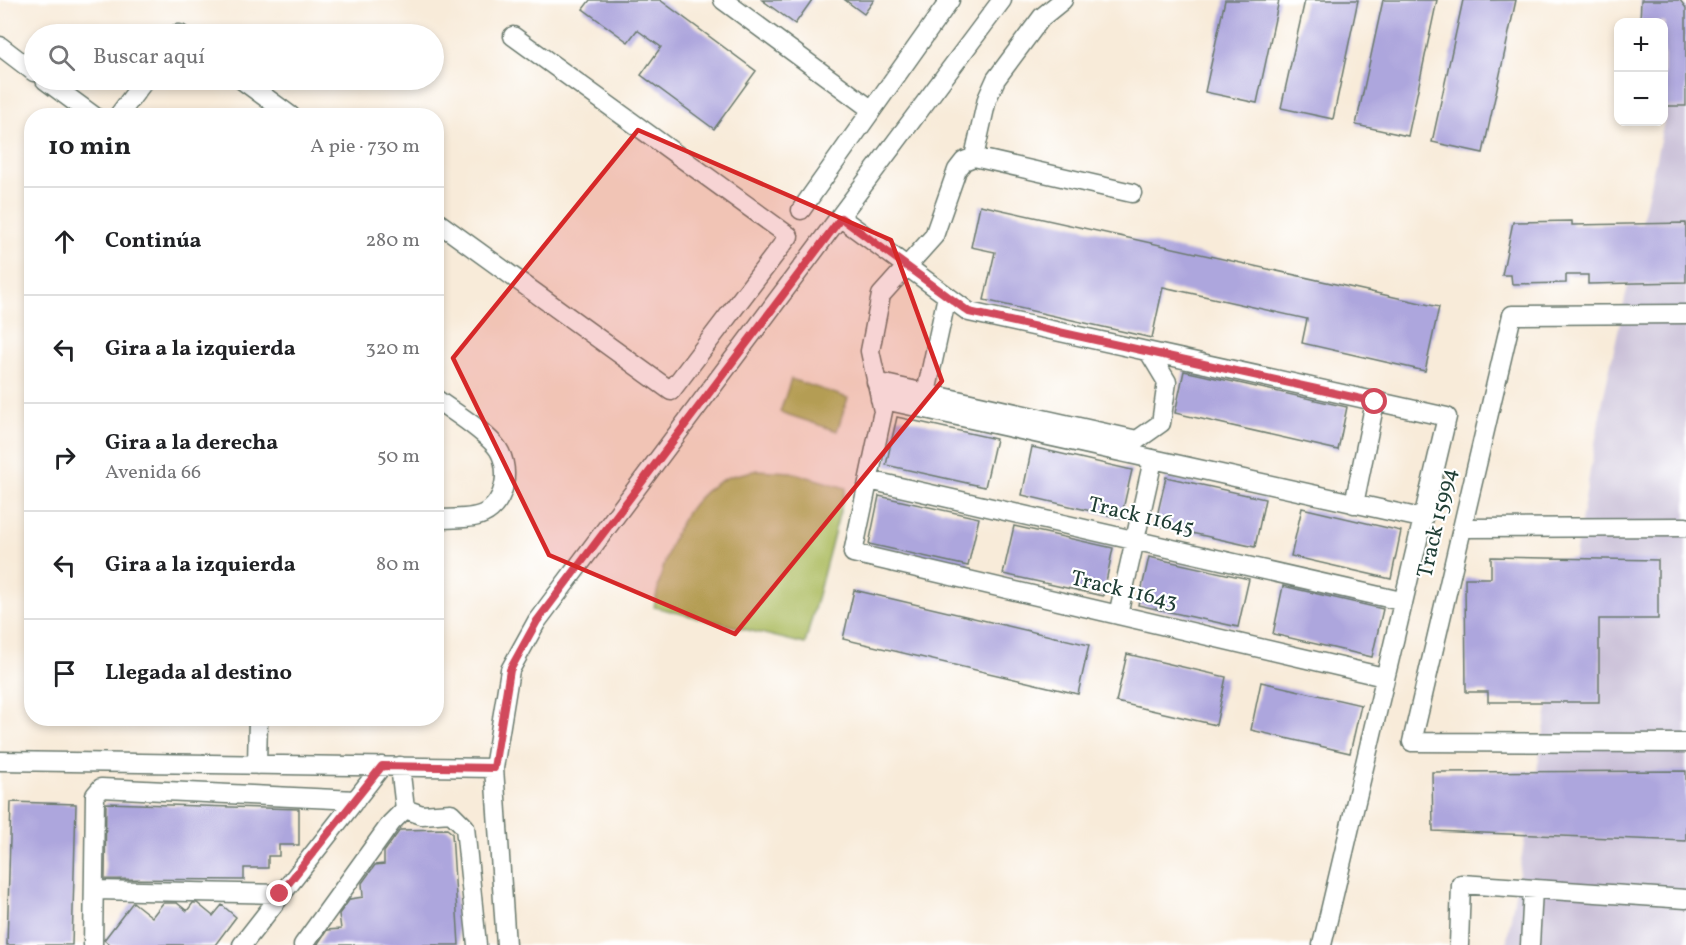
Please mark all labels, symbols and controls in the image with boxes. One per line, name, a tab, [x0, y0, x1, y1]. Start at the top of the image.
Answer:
map controls	[1614, 18, 1668, 126]
button: +	[1614, 18, 1668, 72]
search box	[24, 24, 444, 90]
icon: search	[45, 41, 78, 74]
text: Buscar aquí	[93, 42, 205, 73]
button: −	[1614, 72, 1668, 126]
text: 10 min	[48, 129, 131, 165]
text: A pie · 730 m	[310, 133, 420, 161]
icon: ahead	[48, 225, 81, 258]
text: Continúa	[105, 226, 202, 257]
text: 280 m	[365, 227, 420, 255]
icon: left	[48, 333, 81, 366]
text: Gira a la izquierda	[105, 334, 296, 365]
text: 320 m	[365, 335, 420, 363]
route start	[1361, 388, 1387, 414]
text: Gira a la derecha	[105, 428, 278, 459]
icon: right	[48, 441, 81, 474]
text: 50 m	[377, 443, 420, 471]
text: Avenida 66	[105, 459, 201, 487]
street label: Track 15994	[1410, 465, 1466, 581]
street label: Track 11645	[1085, 490, 1197, 544]
icon: left	[48, 549, 81, 582]
text: Gira a la izquierda	[105, 550, 296, 581]
text: 80 m	[376, 551, 420, 579]
street label: Track 11643	[1067, 564, 1181, 618]
icon: arrive	[48, 657, 81, 690]
text: Llegada al destino	[105, 658, 292, 689]
route end	[266, 880, 292, 906]

